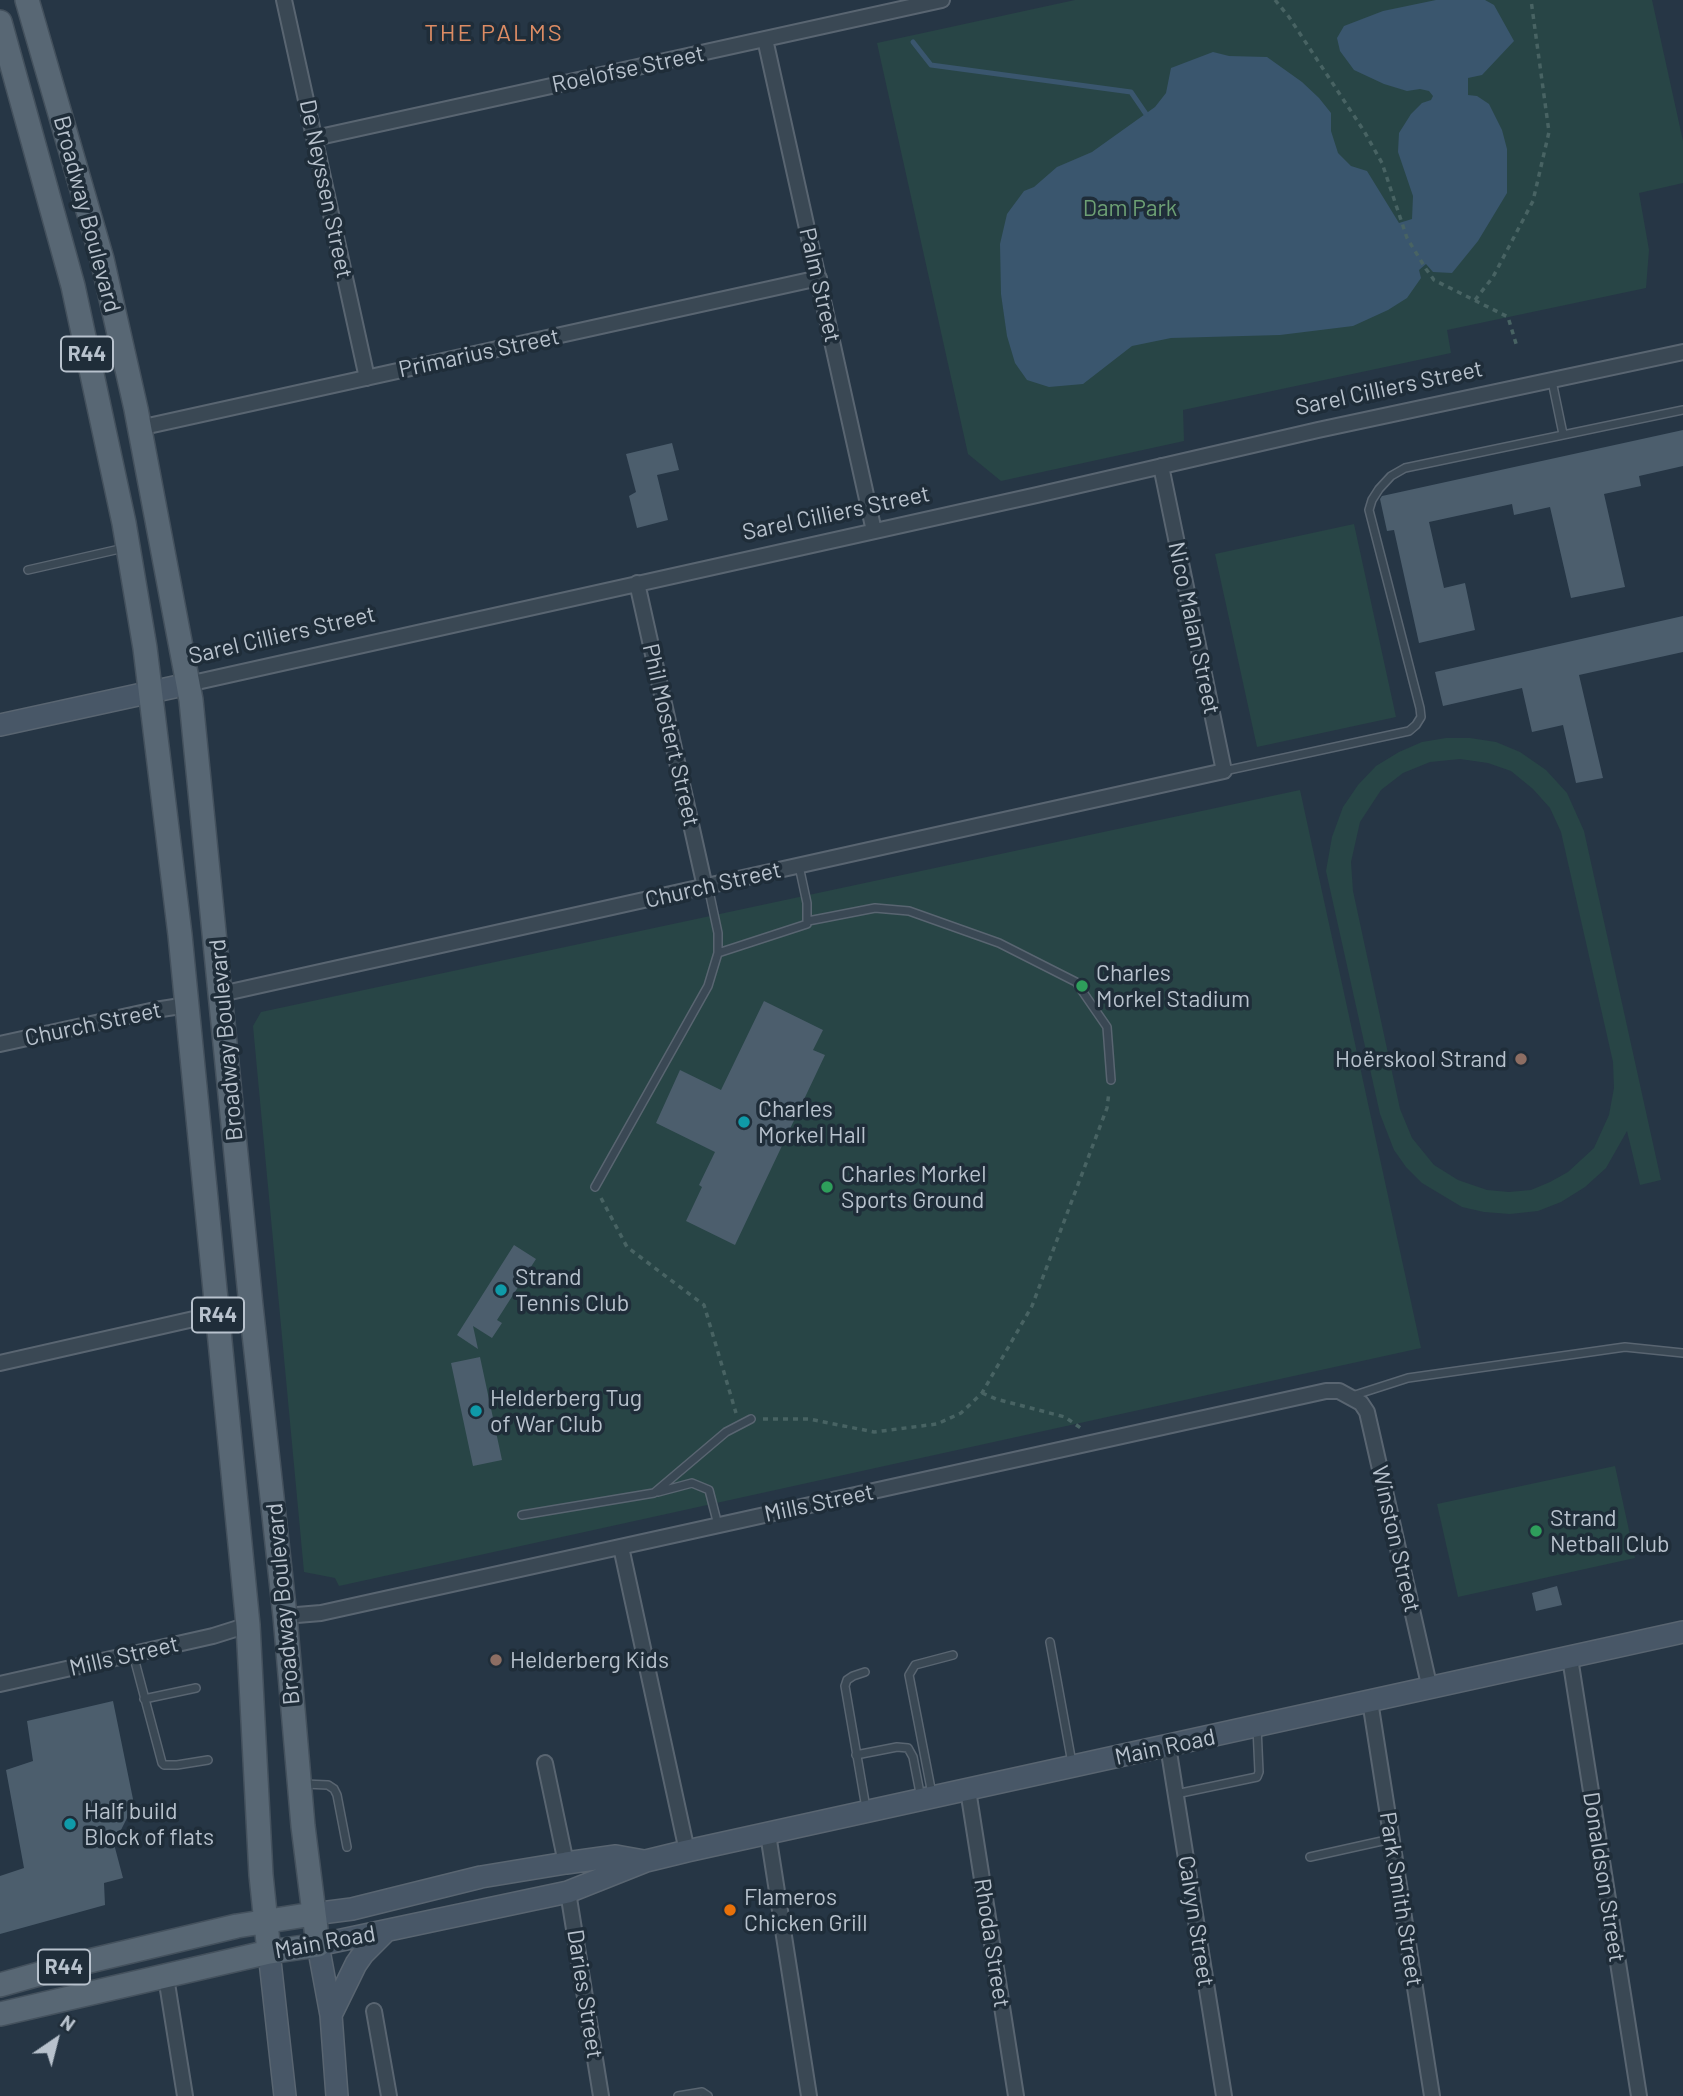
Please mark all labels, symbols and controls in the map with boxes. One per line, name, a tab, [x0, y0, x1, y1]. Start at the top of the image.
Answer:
district label: THE PALMS	[425, 19, 563, 47]
street label: Roelofse Street	[549, 39, 707, 99]
street label: De Neyssen Street	[294, 97, 358, 281]
street label: Broadway Boulevard	[47, 113, 127, 315]
park label: Dam Park	[1083, 194, 1177, 222]
street label: Palm Street	[793, 225, 847, 345]
street label: Primarius Street	[396, 322, 562, 384]
road number: R44	[61, 336, 113, 372]
street label: Sarel Cilliers Street	[1293, 355, 1485, 421]
street label: Sarel Cilliers Street	[740, 480, 932, 546]
street label: Nico Malan Street	[1162, 539, 1226, 717]
street label: Sarel Cilliers Street	[186, 600, 378, 670]
street label: Phil Mostert Street	[637, 641, 705, 829]
street label: Church Street	[642, 856, 784, 914]
street label: Broadway Boulevard	[203, 938, 249, 1142]
place label: Charles Morkel Stadium	[1096, 959, 1250, 1013]
marker: Charles Morkel Stadium	[1074, 978, 1090, 994]
street label: Church Street	[22, 996, 164, 1052]
place label: Hoërskool Strand	[1335, 1045, 1507, 1073]
marker: Hoërskool Strand	[1513, 1051, 1529, 1067]
place label: Charles Morkel Hall	[758, 1095, 866, 1149]
marker: Charles Morkel Hall	[736, 1114, 752, 1130]
place label: Charles Morkel Sports Ground	[841, 1160, 986, 1214]
marker: Charles Morkel Sports Ground	[819, 1179, 835, 1195]
place label: Strand Tennis Club	[515, 1263, 629, 1317]
marker: Strand Tennis Club	[493, 1282, 509, 1298]
road number: R44	[192, 1298, 244, 1332]
place label: Helderberg Tug of War Club	[490, 1384, 642, 1438]
marker: Helderberg Tug of War Club	[468, 1403, 484, 1419]
street label: Winston Street	[1366, 1463, 1426, 1615]
street label: Mills Street	[762, 1478, 876, 1528]
street label: Broadway Boulevard	[260, 1502, 306, 1706]
place label: Strand Netball Club	[1550, 1504, 1670, 1558]
marker: Strand Netball Club	[1528, 1523, 1544, 1539]
street label: Mills Street	[67, 1630, 181, 1682]
place label: Helderberg Kids	[510, 1646, 669, 1674]
marker: Helderberg Kids	[488, 1652, 504, 1668]
street label: Main Road	[1112, 1723, 1218, 1771]
street label: Donaldson Street	[1577, 1790, 1631, 1964]
place label: Half build Block of flats	[84, 1797, 214, 1851]
street label: Park Smith Street	[1374, 1810, 1428, 1988]
marker: Half build Block of flats	[62, 1816, 78, 1832]
street label: Calvyn Street	[1172, 1854, 1220, 1988]
street label: Rhoda Street	[968, 1876, 1016, 2010]
place label: Flameros Chicken Grill	[744, 1883, 867, 1937]
marker: Flameros Chicken Grill	[722, 1902, 738, 1918]
street label: Main Road	[272, 1920, 378, 1964]
street label: Daries Street	[561, 1927, 609, 2061]
road number: R44	[38, 1950, 90, 1984]
north arrow	[21, 2005, 91, 2075]
text: N	[57, 2009, 80, 2035]

